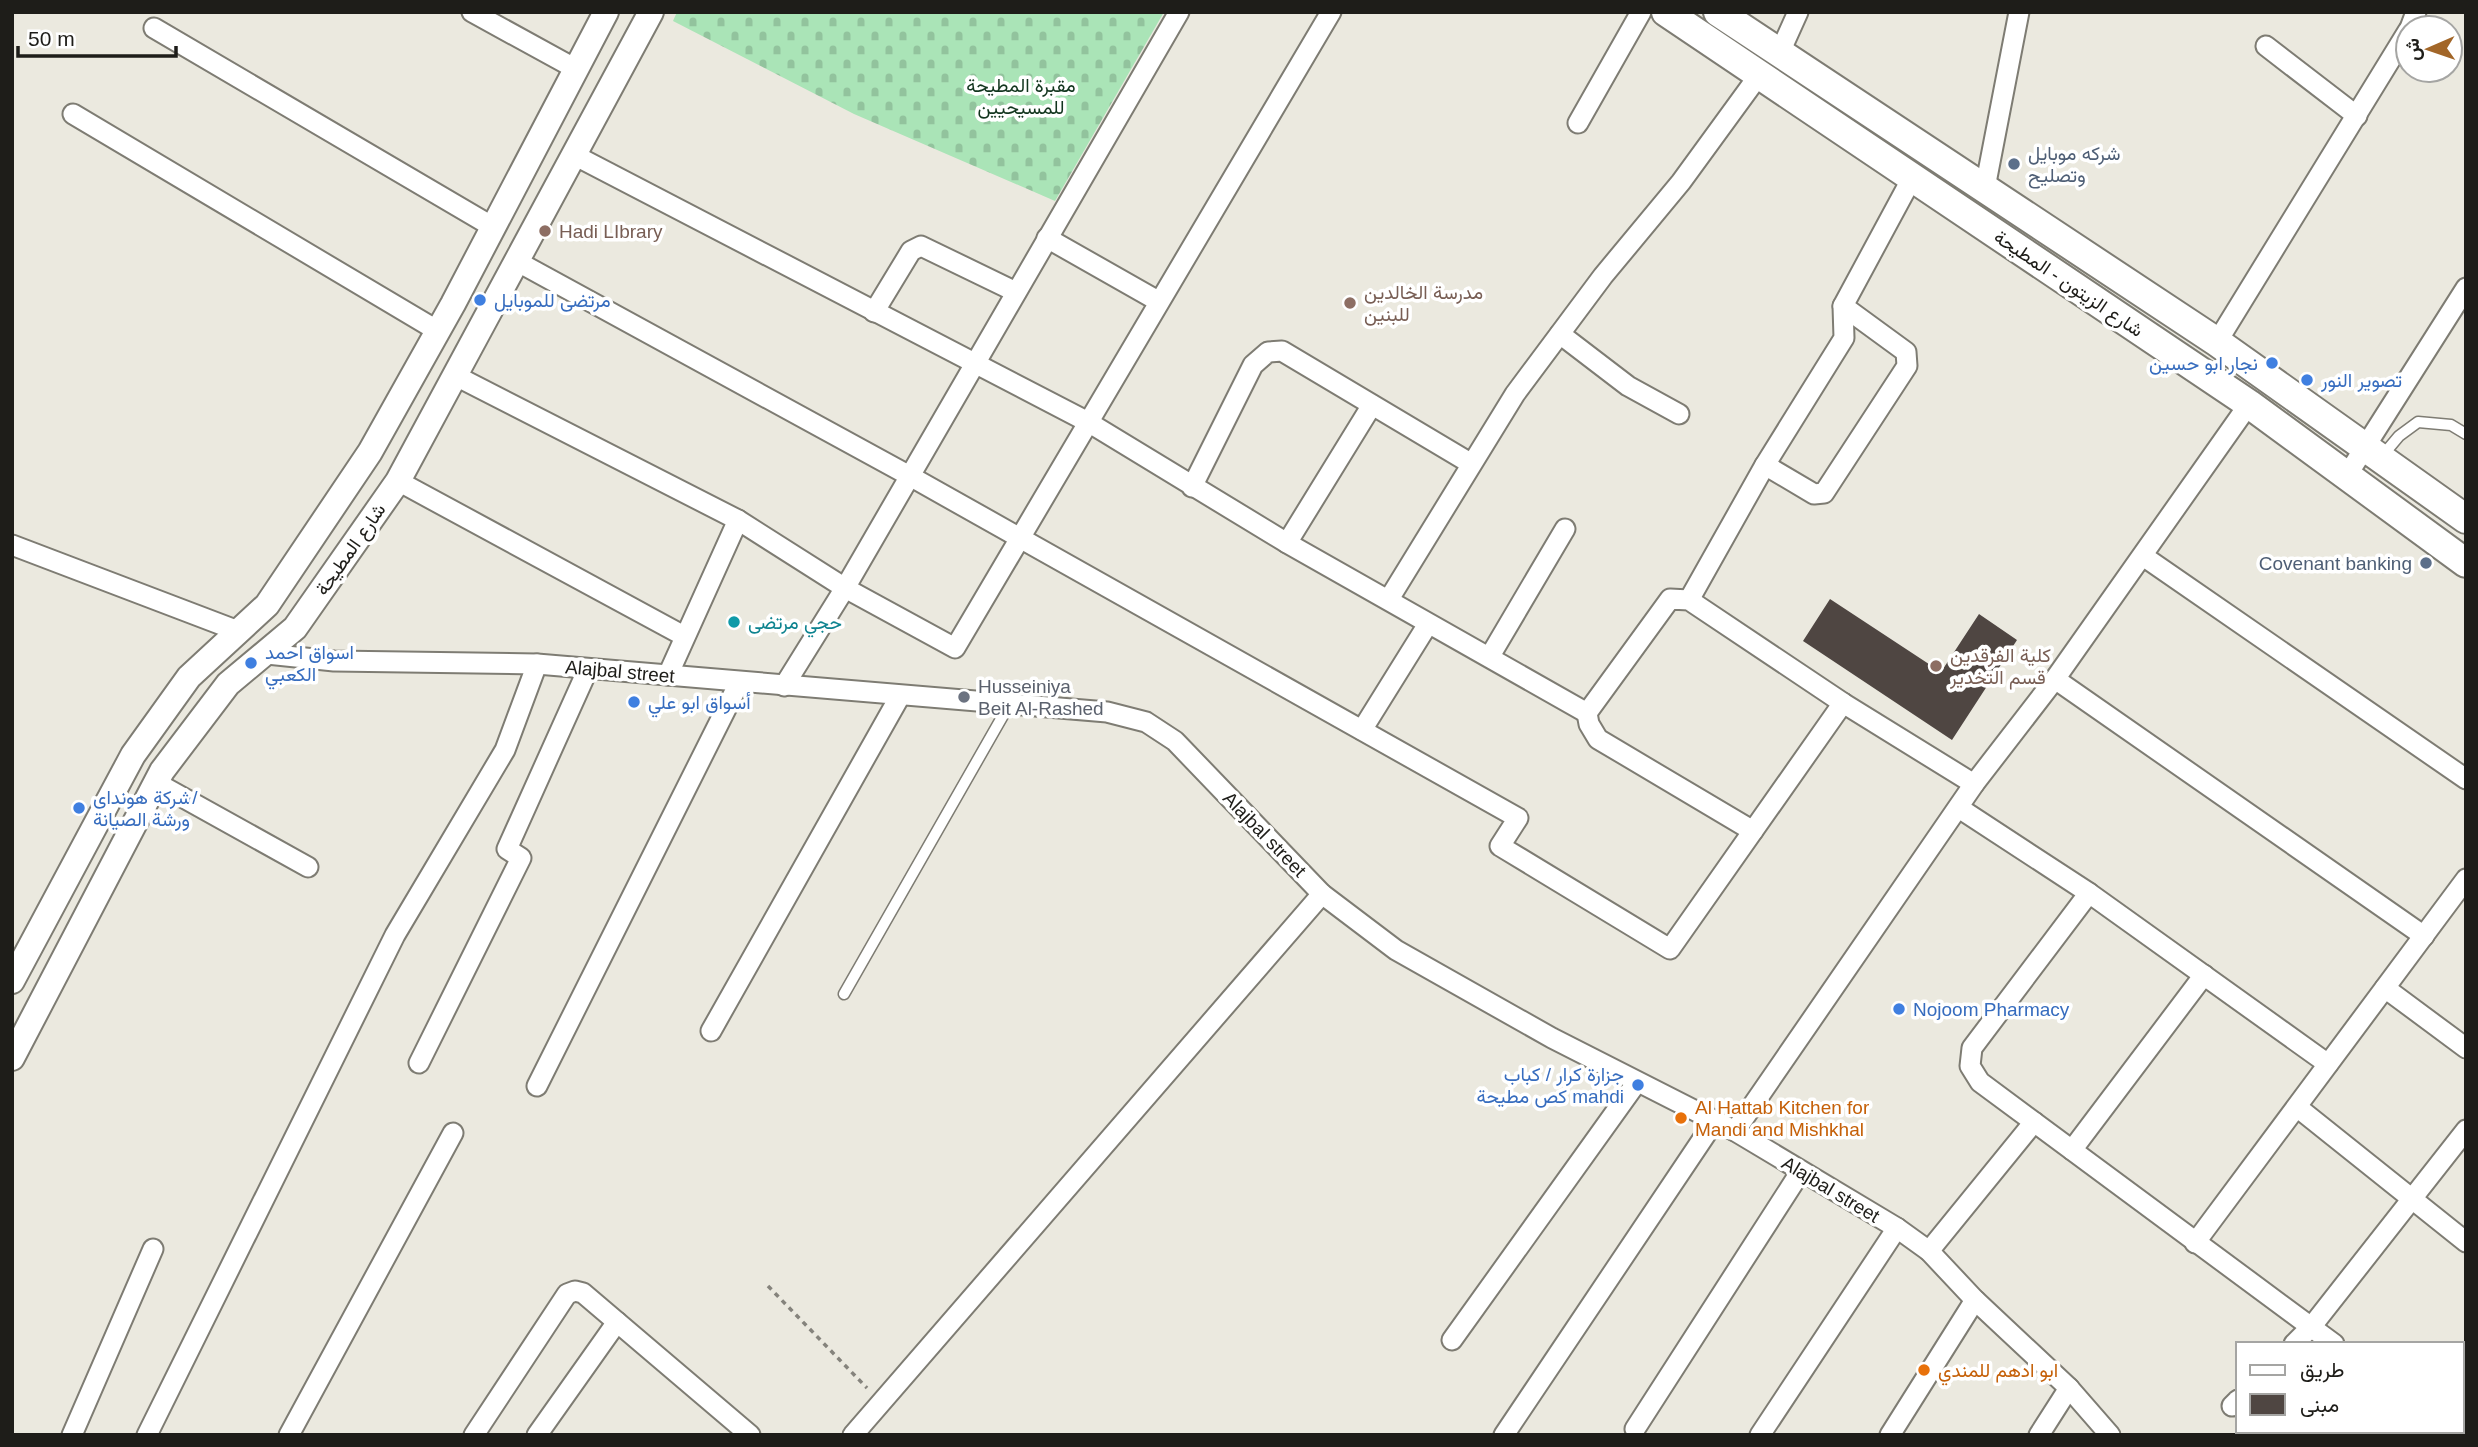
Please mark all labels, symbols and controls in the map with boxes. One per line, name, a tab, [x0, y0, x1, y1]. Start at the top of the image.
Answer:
scale bar	[18, 14, 175, 58]
north arrow	[2394, 14, 2464, 84]
text: 50 m	[28, 27, 75, 50]
text: ش	[2402, 38, 2424, 61]
park label: مقبرة المطيحة للمسيحيين	[966, 75, 1076, 119]
place label: شركه موبايل وتصليح	[2028, 143, 2121, 189]
marker: شركه موبايل وتصليح	[2006, 156, 2022, 172]
place label: Hadi LIbrary	[559, 221, 663, 242]
marker: Hadi LIbrary	[537, 223, 553, 239]
street label: شارع الزيتون - المطيحة	[1989, 226, 2147, 343]
place label: مدرسة الخالدين للبنين	[1364, 282, 1483, 326]
place label: مرتضى للموبايل	[494, 290, 611, 312]
marker: مرتضى للموبايل	[472, 292, 488, 308]
marker: مدرسة الخالدين للبنين	[1342, 295, 1358, 311]
place label: نجار ابو حسين	[2149, 353, 2258, 375]
marker: نجار ابو حسين	[2264, 355, 2280, 371]
place label: تصوير النور	[2320, 370, 2402, 392]
marker: تصوير النور	[2299, 372, 2315, 388]
street label: شارع المطيحة	[311, 500, 391, 600]
place label: Covenant banking	[2259, 553, 2412, 574]
marker: Covenant banking	[2418, 555, 2434, 571]
place label: حجي مرتضى	[748, 612, 842, 638]
marker: حجي مرتضى	[726, 614, 742, 630]
place label: اسواق احمد الكعبي	[265, 642, 354, 690]
place label: كلية الفرقدين قسم التخدير	[1949, 645, 2051, 690]
marker: اسواق احمد الكعبي	[243, 655, 259, 671]
street label: Alajbal street	[564, 656, 676, 687]
marker: كلية الفرقدين قسم التخدير	[1928, 658, 1944, 674]
place label: Husseiniya Beit Al-Rashed	[978, 676, 1104, 719]
marker: Husseiniya Beit Al-Rashed	[956, 689, 972, 705]
place label: أسواق ابو علي	[648, 692, 751, 718]
marker: أسواق ابو علي	[626, 694, 642, 710]
place label: شركة هونداي/ ورشة الصيانة	[93, 787, 198, 831]
street label: Alajbal street	[1219, 788, 1311, 882]
marker: شركة هونداي/ ورشة الصيانة	[71, 800, 87, 816]
place label: Nojoom Pharmacy	[1913, 999, 2070, 1020]
marker: Nojoom Pharmacy	[1891, 1001, 1907, 1017]
place label: جزارة كرار / كباب كص مطيحة mahdi	[1476, 1064, 1624, 1108]
marker: جزارة كرار / كباب كص مطيحة mahdi	[1630, 1077, 1646, 1093]
place label: Al Hattab Kitchen for Mandi and Mishkhal	[1695, 1097, 1870, 1140]
marker: Al Hattab Kitchen for Mandi and Mishkhal	[1673, 1110, 1689, 1126]
street label: Alajbal street	[1778, 1152, 1884, 1227]
legend	[2236, 1342, 2464, 1433]
text: طريق	[2300, 1358, 2345, 1383]
place label: ابو ادهم للمندي	[1938, 1360, 2058, 1386]
marker: ابو ادهم للمندي	[1916, 1362, 1932, 1378]
text: مبنى	[2300, 1393, 2339, 1417]

